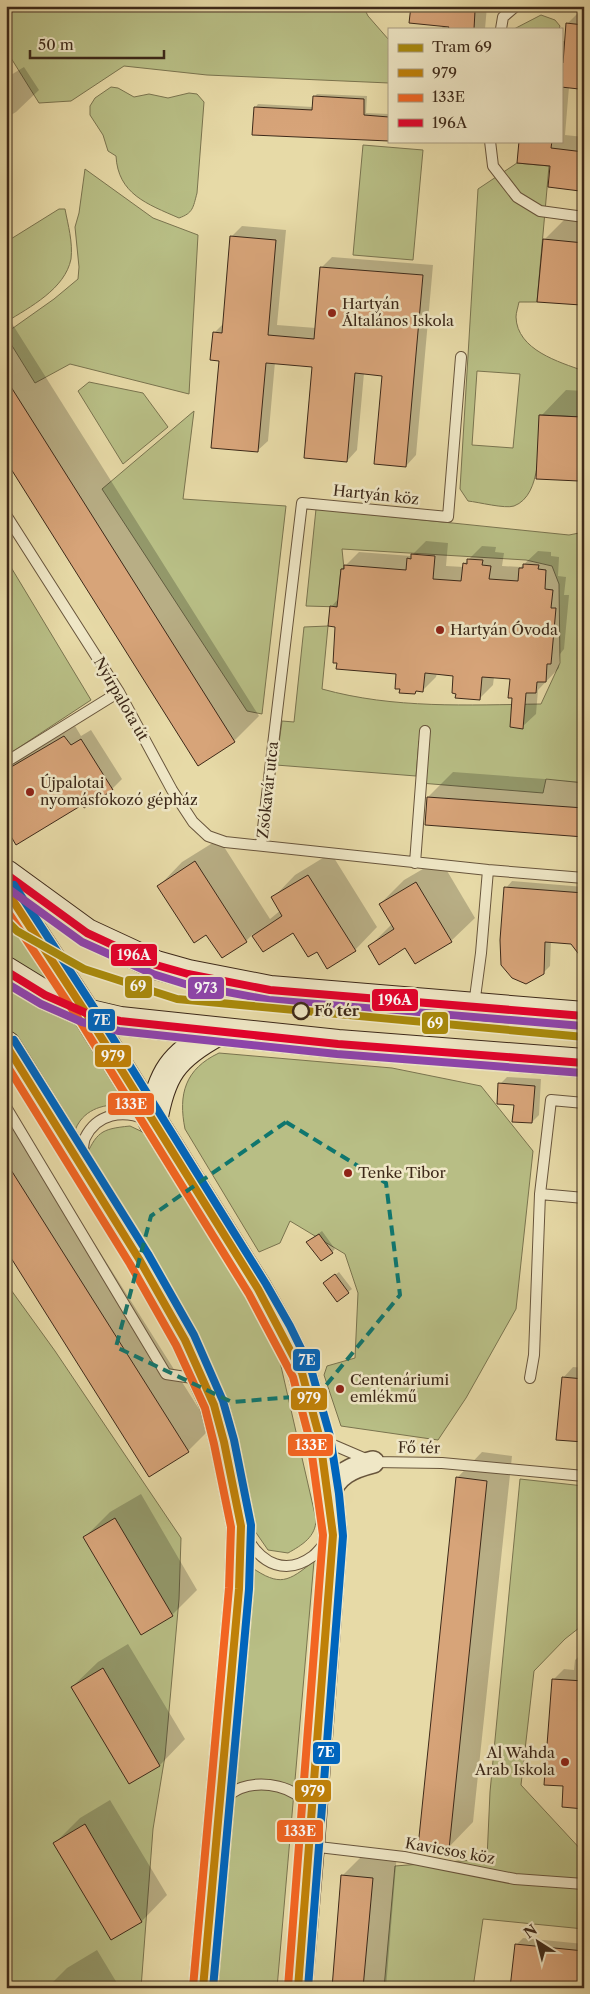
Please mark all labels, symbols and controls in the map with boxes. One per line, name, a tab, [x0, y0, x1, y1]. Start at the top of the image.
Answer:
scale bar	[30, 28, 164, 60]
legend	[388, 28, 562, 142]
text: 50 m	[38, 35, 74, 54]
text: Tram 69	[432, 37, 492, 56]
text: 979	[432, 63, 457, 82]
text: 133E	[432, 87, 465, 106]
text: 196A	[432, 113, 468, 132]
place label: Hartyán Általános Iskola	[341, 294, 454, 330]
marker: Hartyán Általános Iskola	[326, 307, 338, 319]
street label: Hartyán köz	[332, 481, 420, 509]
place label: Hartyán Óvoda	[450, 620, 558, 639]
marker: Hartyán Óvoda	[434, 624, 446, 636]
street label: Nyírpalota út	[90, 654, 153, 745]
street label: Zsókavár utca	[253, 740, 282, 840]
place label: Újpalotai nyomásfokozó gépház	[40, 773, 198, 809]
marker: Újpalotai nyomásfokozó gépház	[24, 786, 36, 798]
line badge: 196A	[110, 943, 158, 967]
text: 196A	[117, 946, 152, 964]
line badge: 69	[124, 975, 153, 999]
line badge: 973	[187, 976, 225, 1000]
text: 69	[130, 977, 146, 995]
text: 973	[194, 979, 218, 997]
line badge: 196A	[371, 988, 419, 1012]
text: 196A	[378, 991, 413, 1009]
place label: Fő tér	[314, 1001, 360, 1020]
marker: Fő tér	[292, 1002, 310, 1020]
line badge: 7E	[87, 1008, 116, 1032]
text: 7E	[93, 1011, 111, 1029]
line badge: 69	[421, 1011, 449, 1035]
text: 69	[427, 1014, 443, 1032]
line badge: 979	[94, 1044, 132, 1068]
text: 979	[101, 1047, 125, 1065]
line badge: 133E	[107, 1092, 155, 1116]
text: 133E	[115, 1095, 147, 1113]
place label: Tenke Tibor	[358, 1163, 447, 1182]
marker: Tenke Tibor	[342, 1167, 354, 1179]
line badge: 7E	[292, 1348, 321, 1372]
text: 7E	[298, 1351, 316, 1369]
place label: Centenáriumi emlékmű	[350, 1370, 449, 1406]
marker: Centenáriumi emlékmű	[334, 1383, 346, 1395]
line badge: 979	[290, 1387, 328, 1411]
text: 979	[297, 1389, 321, 1407]
line badge: 133E	[287, 1433, 334, 1457]
text: 133E	[295, 1436, 327, 1454]
street label: Fő tér	[398, 1438, 441, 1457]
line badge: 7E	[312, 1741, 341, 1765]
text: 7E	[317, 1743, 335, 1761]
place label: Al Wahda Arab Iskola	[474, 1743, 555, 1779]
marker: Al Wahda Arab Iskola	[559, 1756, 571, 1768]
line badge: 979	[294, 1779, 332, 1803]
text: 979	[301, 1782, 325, 1800]
line badge: 133E	[276, 1819, 324, 1843]
text: 133E	[284, 1822, 316, 1840]
street label: Kavicsos köz	[404, 1833, 497, 1868]
north arrow	[512, 1916, 562, 1966]
text: N	[520, 1921, 541, 1942]

